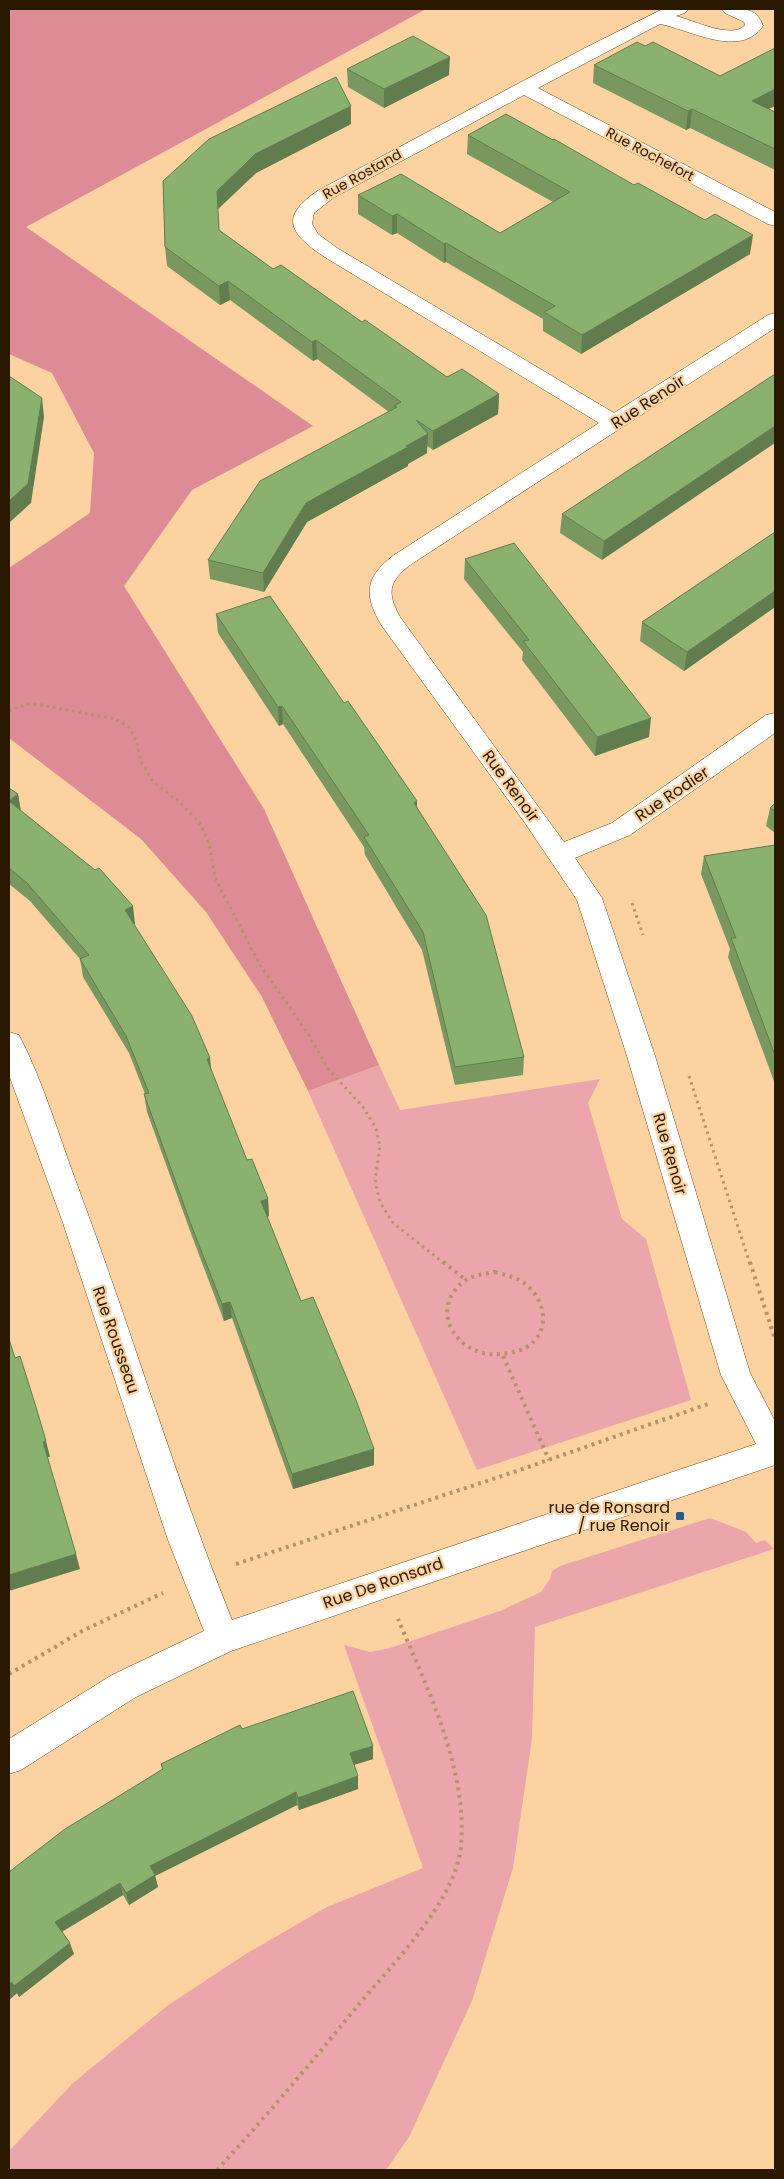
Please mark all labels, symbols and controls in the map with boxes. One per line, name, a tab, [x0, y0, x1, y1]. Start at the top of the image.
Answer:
street label: Rue Rochefort	[602, 122, 698, 186]
street label: Rue Rostand	[319, 144, 405, 204]
street label: Rue Renoir	[606, 369, 690, 435]
street label: Rue Renoir	[477, 745, 545, 827]
street label: Rue Rodier	[630, 761, 714, 827]
street label: Rue Renoir	[647, 1110, 693, 1198]
street label: Rue Rousseau	[87, 1283, 145, 1397]
place label: rue de Ronsard / rue Renoir	[548, 1496, 670, 1537]
marker: rue de Ronsard / rue Renoir	[674, 1510, 686, 1522]
street label: Rue De Ronsard	[320, 1552, 446, 1614]

